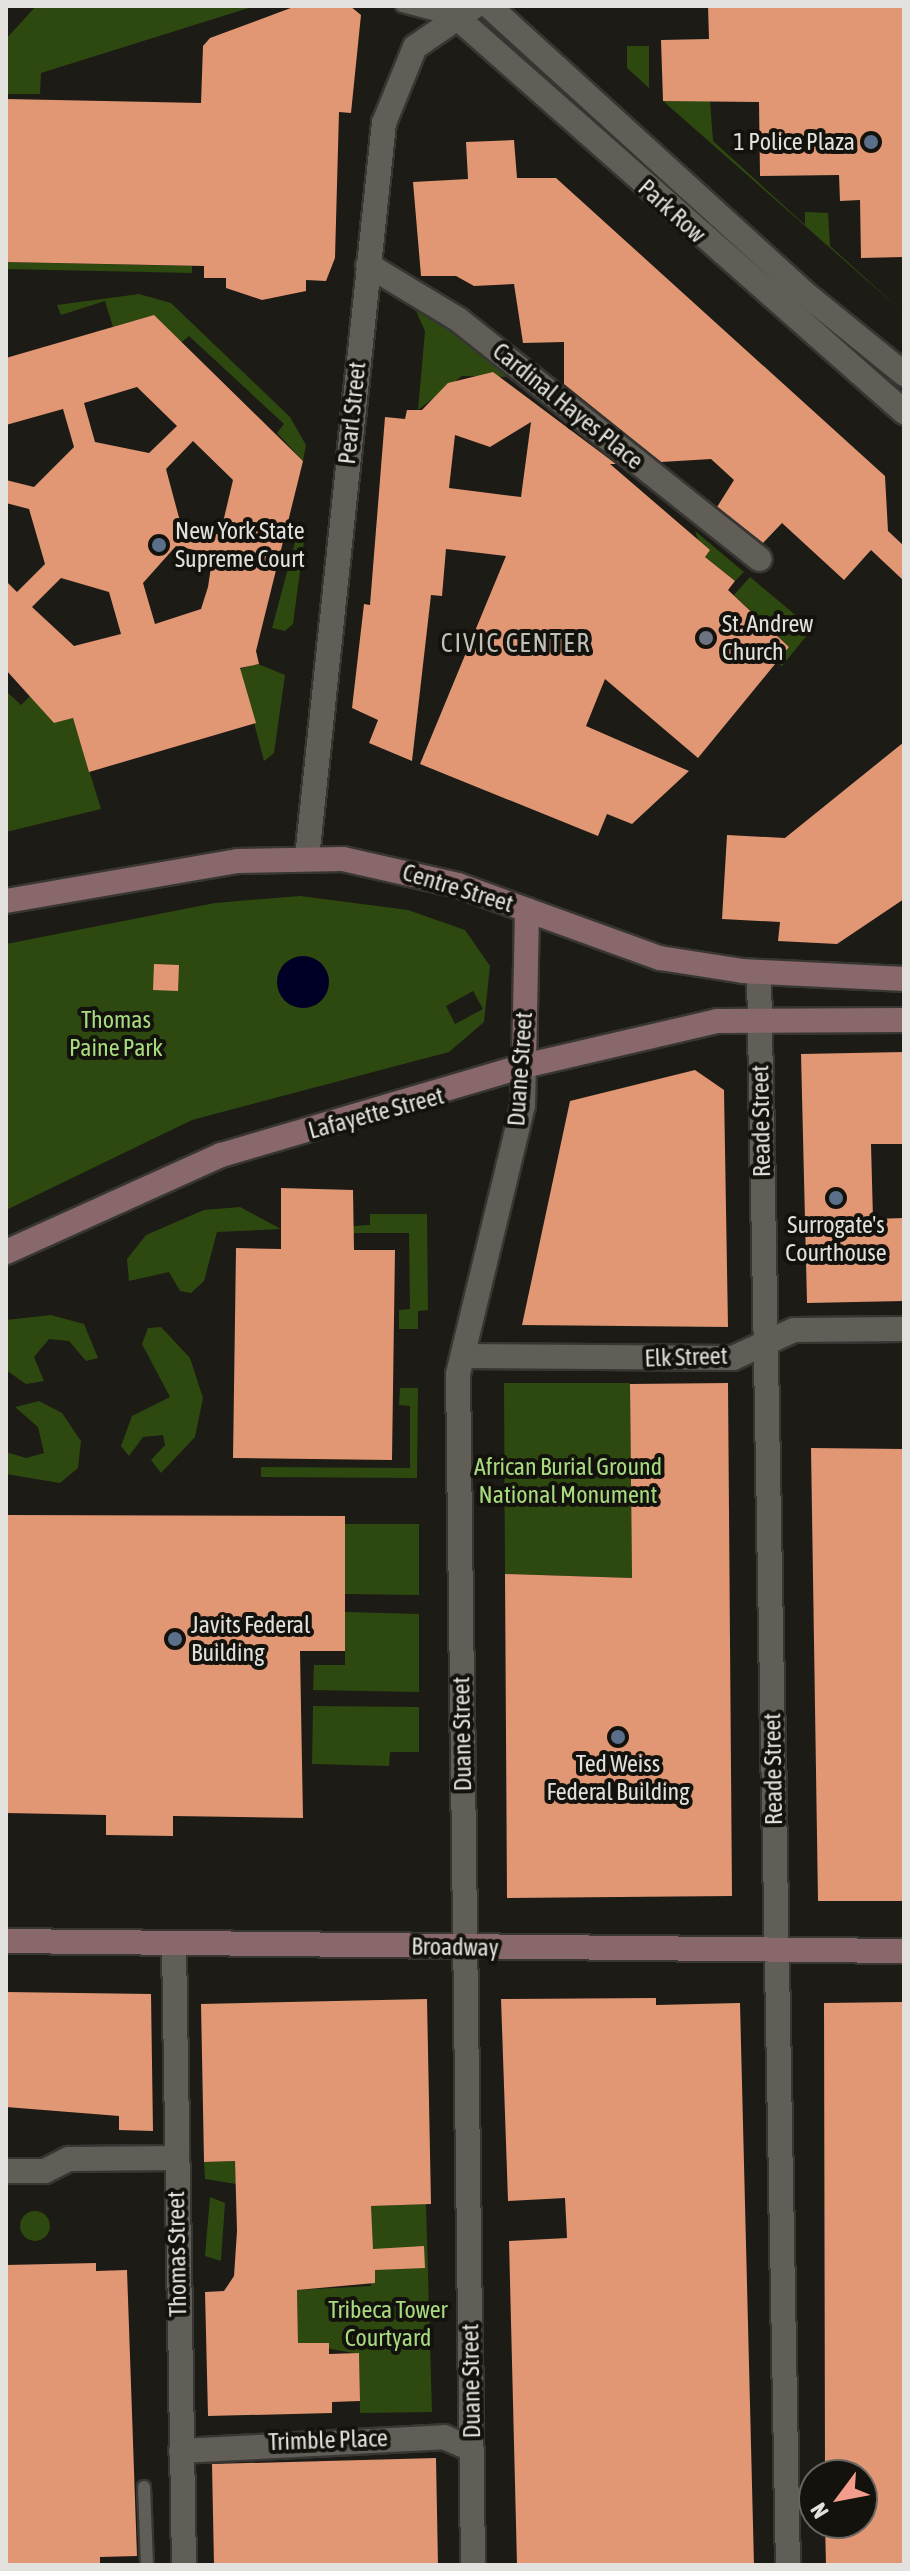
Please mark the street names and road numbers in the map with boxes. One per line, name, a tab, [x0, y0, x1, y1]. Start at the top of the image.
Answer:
street label: Park Row	[632, 173, 712, 249]
street label: Cardinal Hayes Place	[487, 337, 649, 475]
street label: Pearl Street	[332, 360, 372, 466]
street label: Centre Street	[399, 858, 517, 918]
street label: Duane Street	[502, 1011, 538, 1127]
street label: Reade Street	[746, 1065, 776, 1177]
street label: Lafayette Street	[305, 1081, 447, 1145]
street label: Elk Street	[644, 1341, 728, 1373]
street label: Duane Street	[447, 1676, 477, 1792]
street label: Reade Street	[758, 1713, 788, 1825]
street label: Broadway	[411, 1932, 499, 1962]
street label: Thomas Street	[162, 2191, 192, 2317]
street label: Duane Street	[456, 2323, 486, 2439]
street label: Trimble Place	[268, 2424, 388, 2456]

